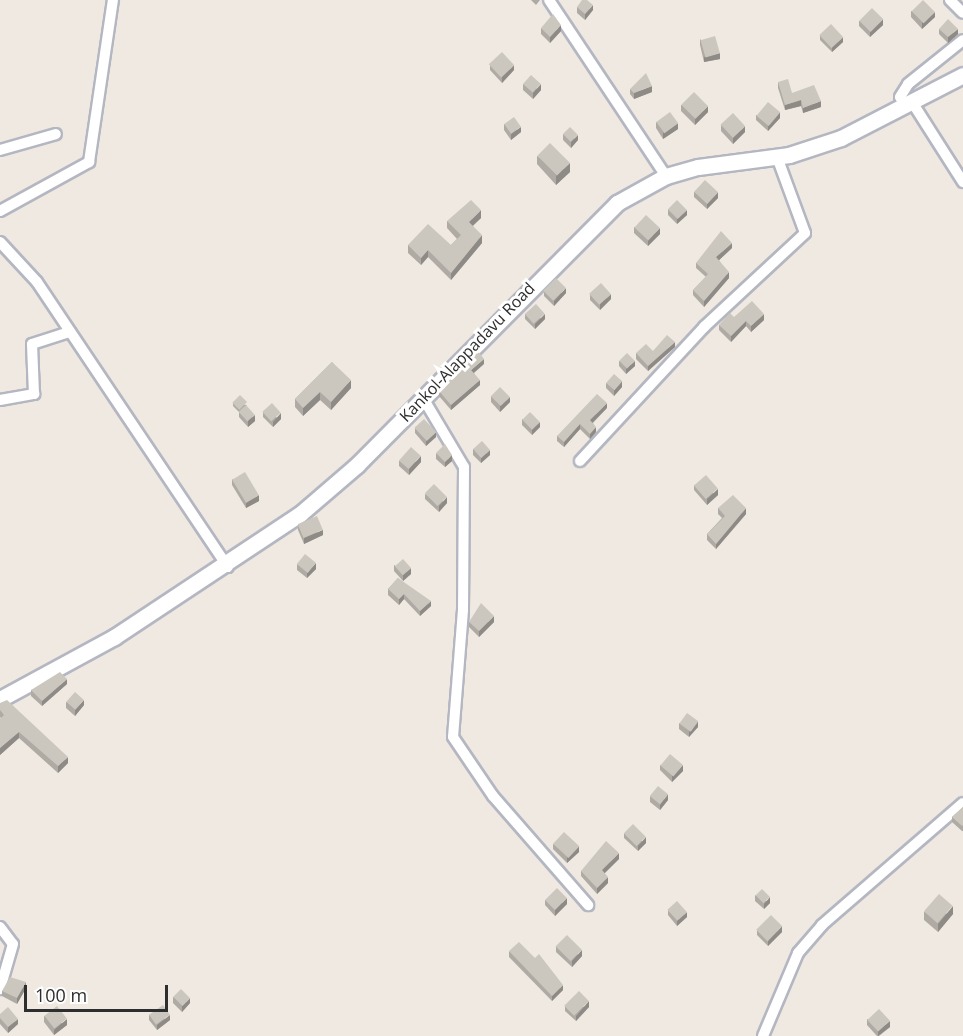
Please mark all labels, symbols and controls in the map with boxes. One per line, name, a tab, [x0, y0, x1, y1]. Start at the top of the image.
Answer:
street label: Kankol-Alappadavu Road	[395, 278, 539, 426]
scale bar	[27, 973, 171, 1011]
text: 100 m	[35, 983, 87, 1007]

